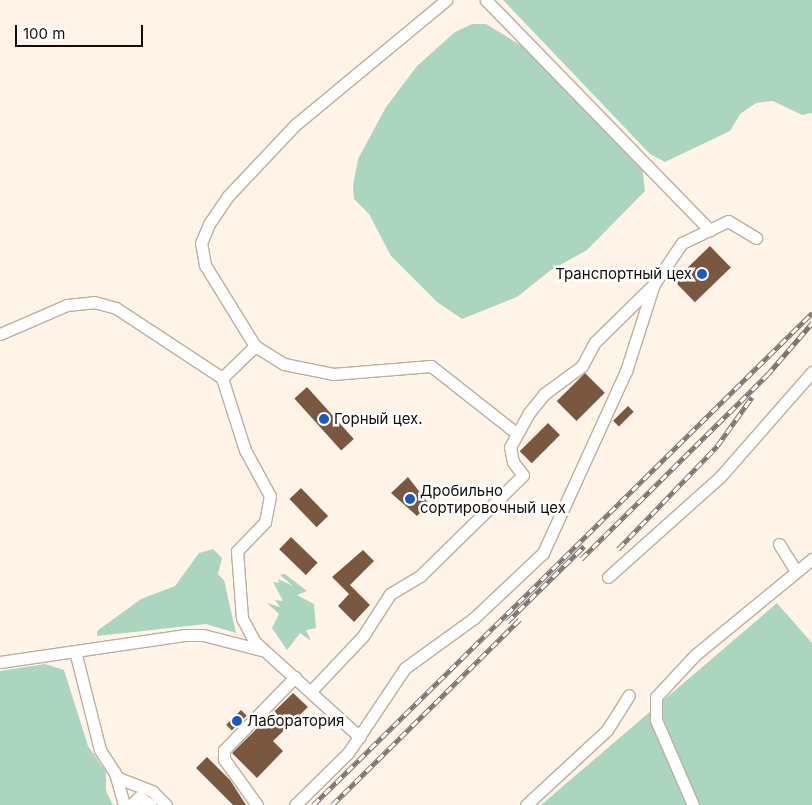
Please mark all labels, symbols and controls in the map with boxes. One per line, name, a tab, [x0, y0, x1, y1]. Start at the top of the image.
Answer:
scale bar	[18, 15, 145, 47]
text: 100 m	[23, 24, 65, 43]
place label: Транспортный цех	[555, 265, 692, 283]
marker: Транспортный цех	[696, 268, 708, 280]
place label: Горный цех.	[334, 410, 423, 428]
marker: Горный цех.	[318, 413, 330, 425]
place label: Дробильно сортировочный цех	[420, 481, 566, 516]
marker: Дробильно сортировочный цех	[404, 493, 416, 505]
place label: Лаборатория	[247, 712, 344, 730]
marker: Лаборатория	[231, 715, 243, 727]

